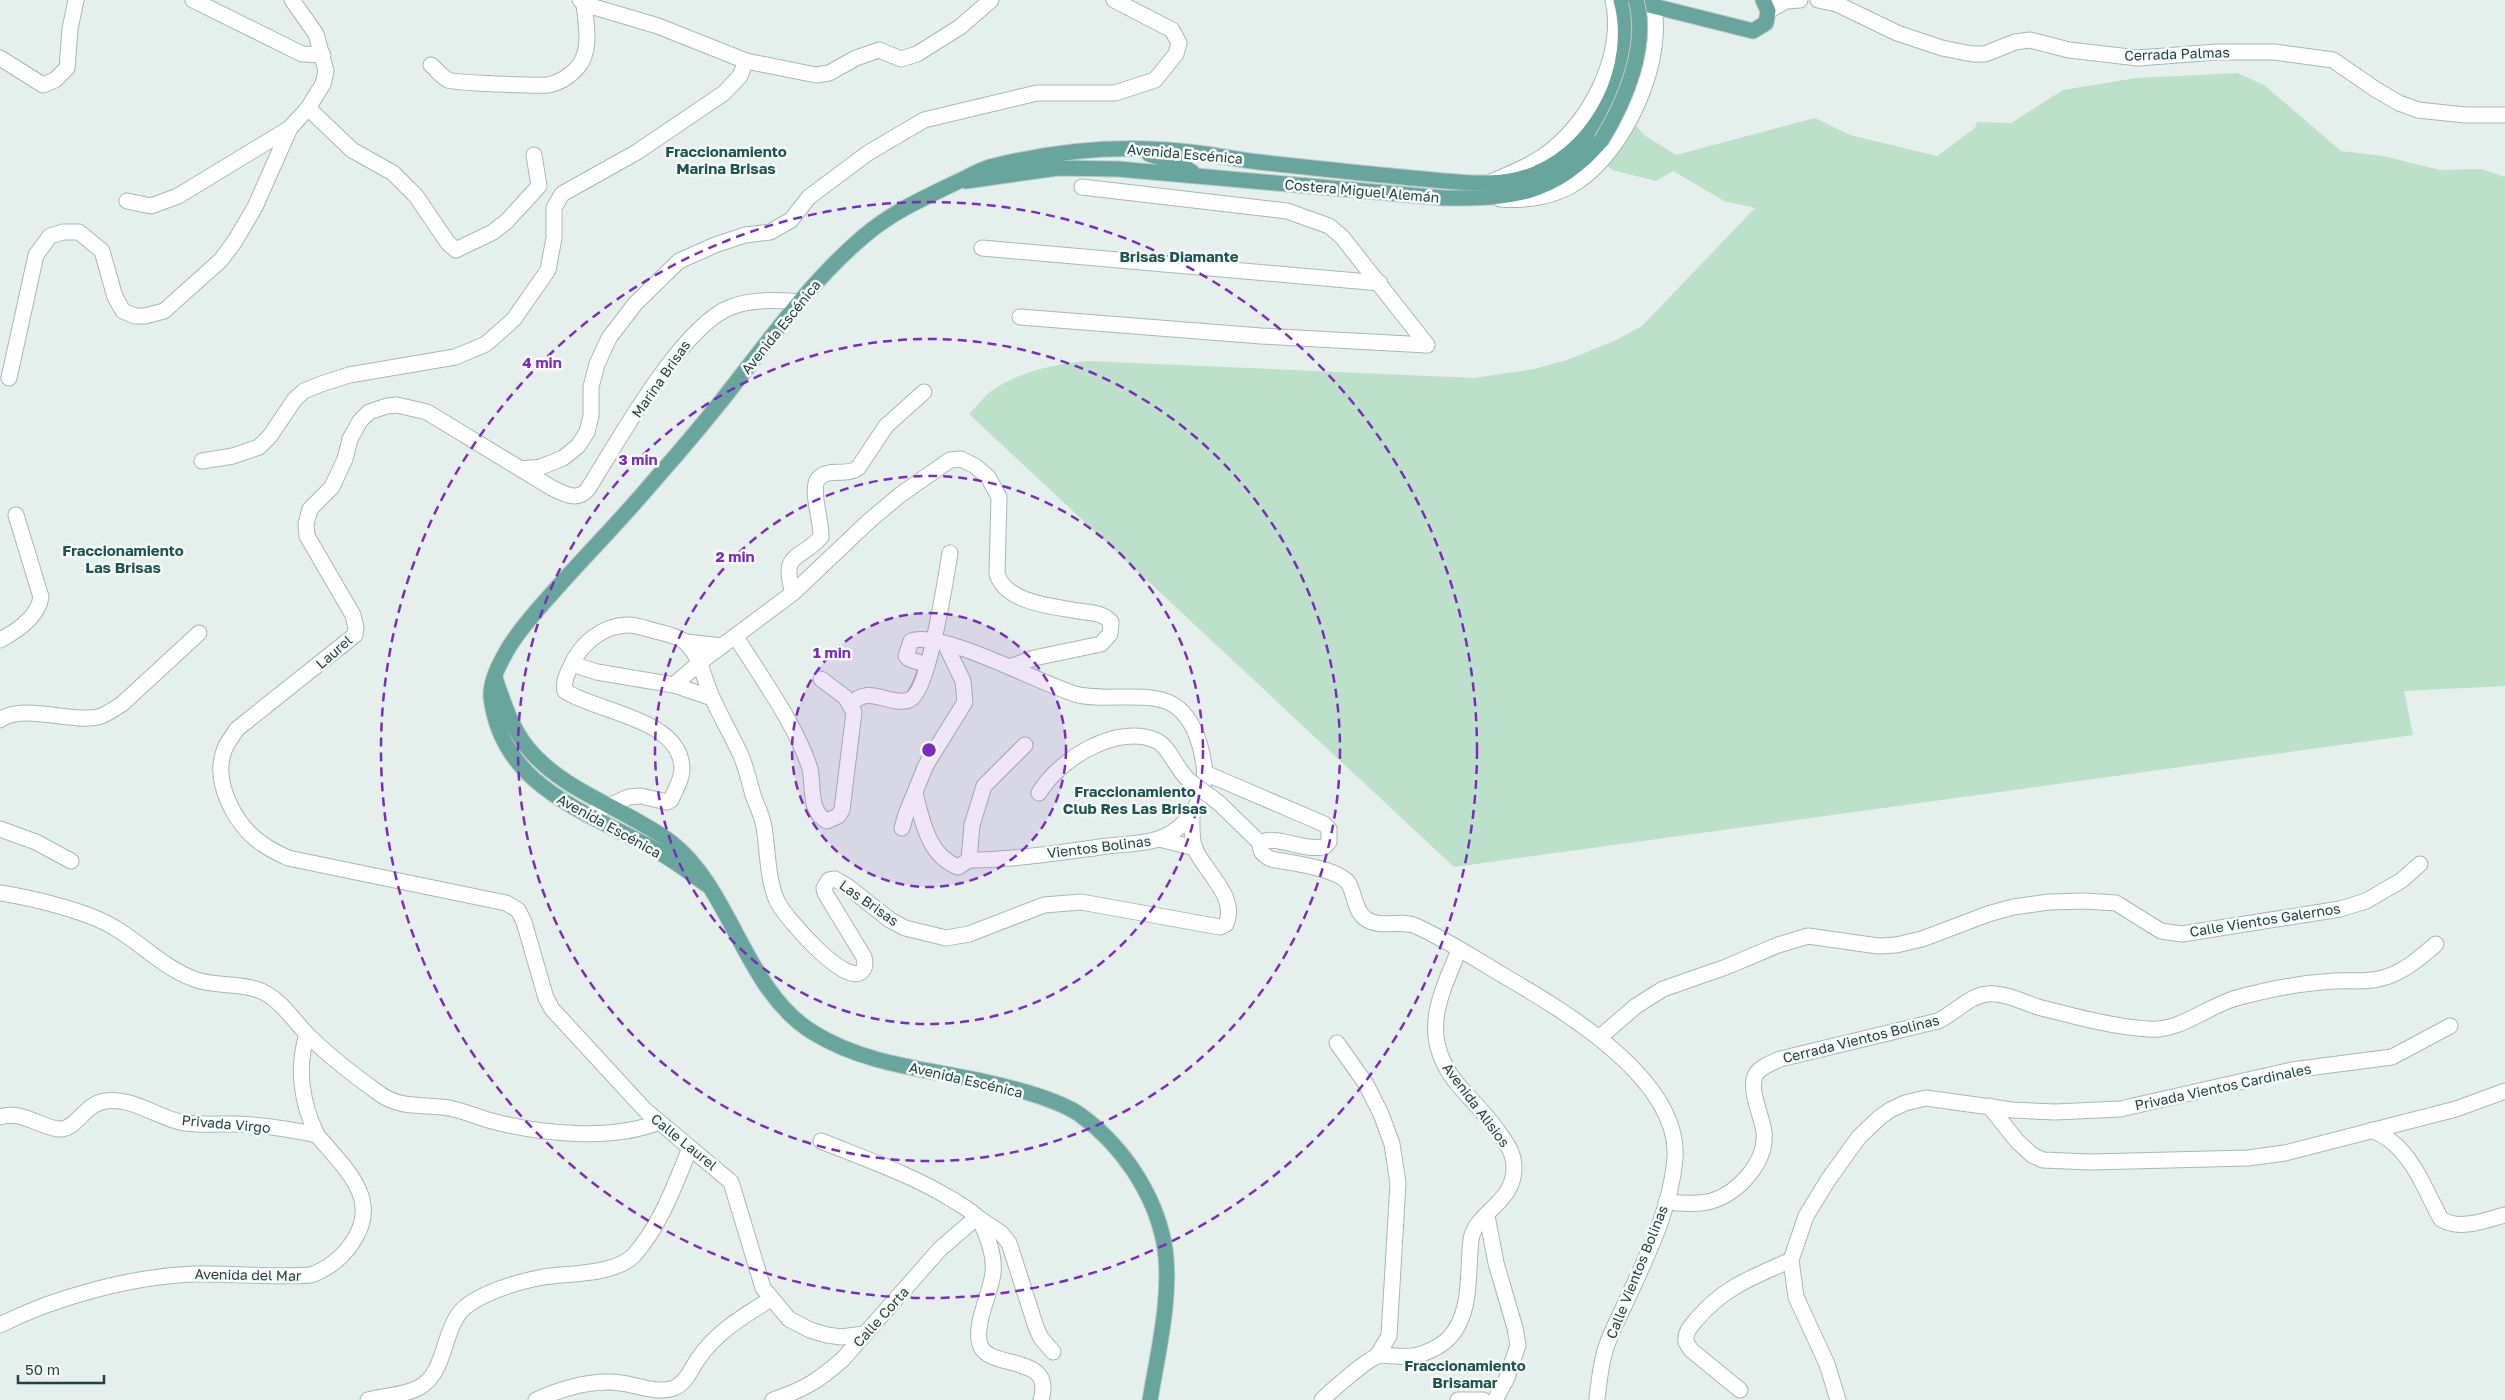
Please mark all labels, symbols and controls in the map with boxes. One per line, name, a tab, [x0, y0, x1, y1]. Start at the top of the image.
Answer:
street label: Cerrada Palmas	[2124, 43, 2230, 64]
street label: Avenida Escénica	[1126, 140, 1244, 167]
district label: Fraccionamiento Marina Brisas	[665, 142, 787, 177]
street label: Costera Miguel Alemán	[1284, 175, 1440, 206]
district label: Brisas Diamante	[1119, 247, 1239, 265]
street label: Avenida Escénica	[737, 276, 824, 377]
street label: Marina Brisas	[628, 337, 694, 421]
text: 4 min	[522, 353, 562, 371]
text: 3 min	[618, 450, 658, 468]
district label: Fraccionamiento Las Brisas	[62, 541, 184, 576]
text: 2 min	[715, 547, 755, 565]
street label: Laurel	[312, 631, 355, 672]
text: 1 min	[813, 643, 851, 661]
centre of rings	[920, 741, 938, 759]
district label: Fraccionamiento Club Res Las Brisas	[1063, 782, 1207, 817]
street label: Avenida Escénica	[554, 790, 664, 861]
street label: Vientos Bolinas	[1046, 832, 1152, 861]
street label: Las Brisas	[836, 876, 902, 929]
street label: Calle Vientos Galernos	[2188, 899, 2342, 940]
street label: Cerrada Vientos Bolinas	[1781, 1011, 1941, 1066]
street label: Avenida Escénica	[908, 1058, 1025, 1101]
street label: Avenida Alisios	[1439, 1059, 1514, 1150]
street label: Privada Vientos Cardinales	[2133, 1059, 2313, 1114]
street label: Calle Laurel	[648, 1110, 721, 1173]
street label: Privada Virgo	[181, 1111, 271, 1136]
street label: Calle Vientos Bolinas	[1602, 1203, 1671, 1341]
street label: Avenida del Mar	[195, 1265, 302, 1284]
street label: Calle Corta	[849, 1283, 912, 1350]
scale bar	[18, 1352, 104, 1384]
district label: Fraccionamiento Brisamar	[1404, 1356, 1526, 1391]
text: 50 m	[25, 1360, 60, 1378]

